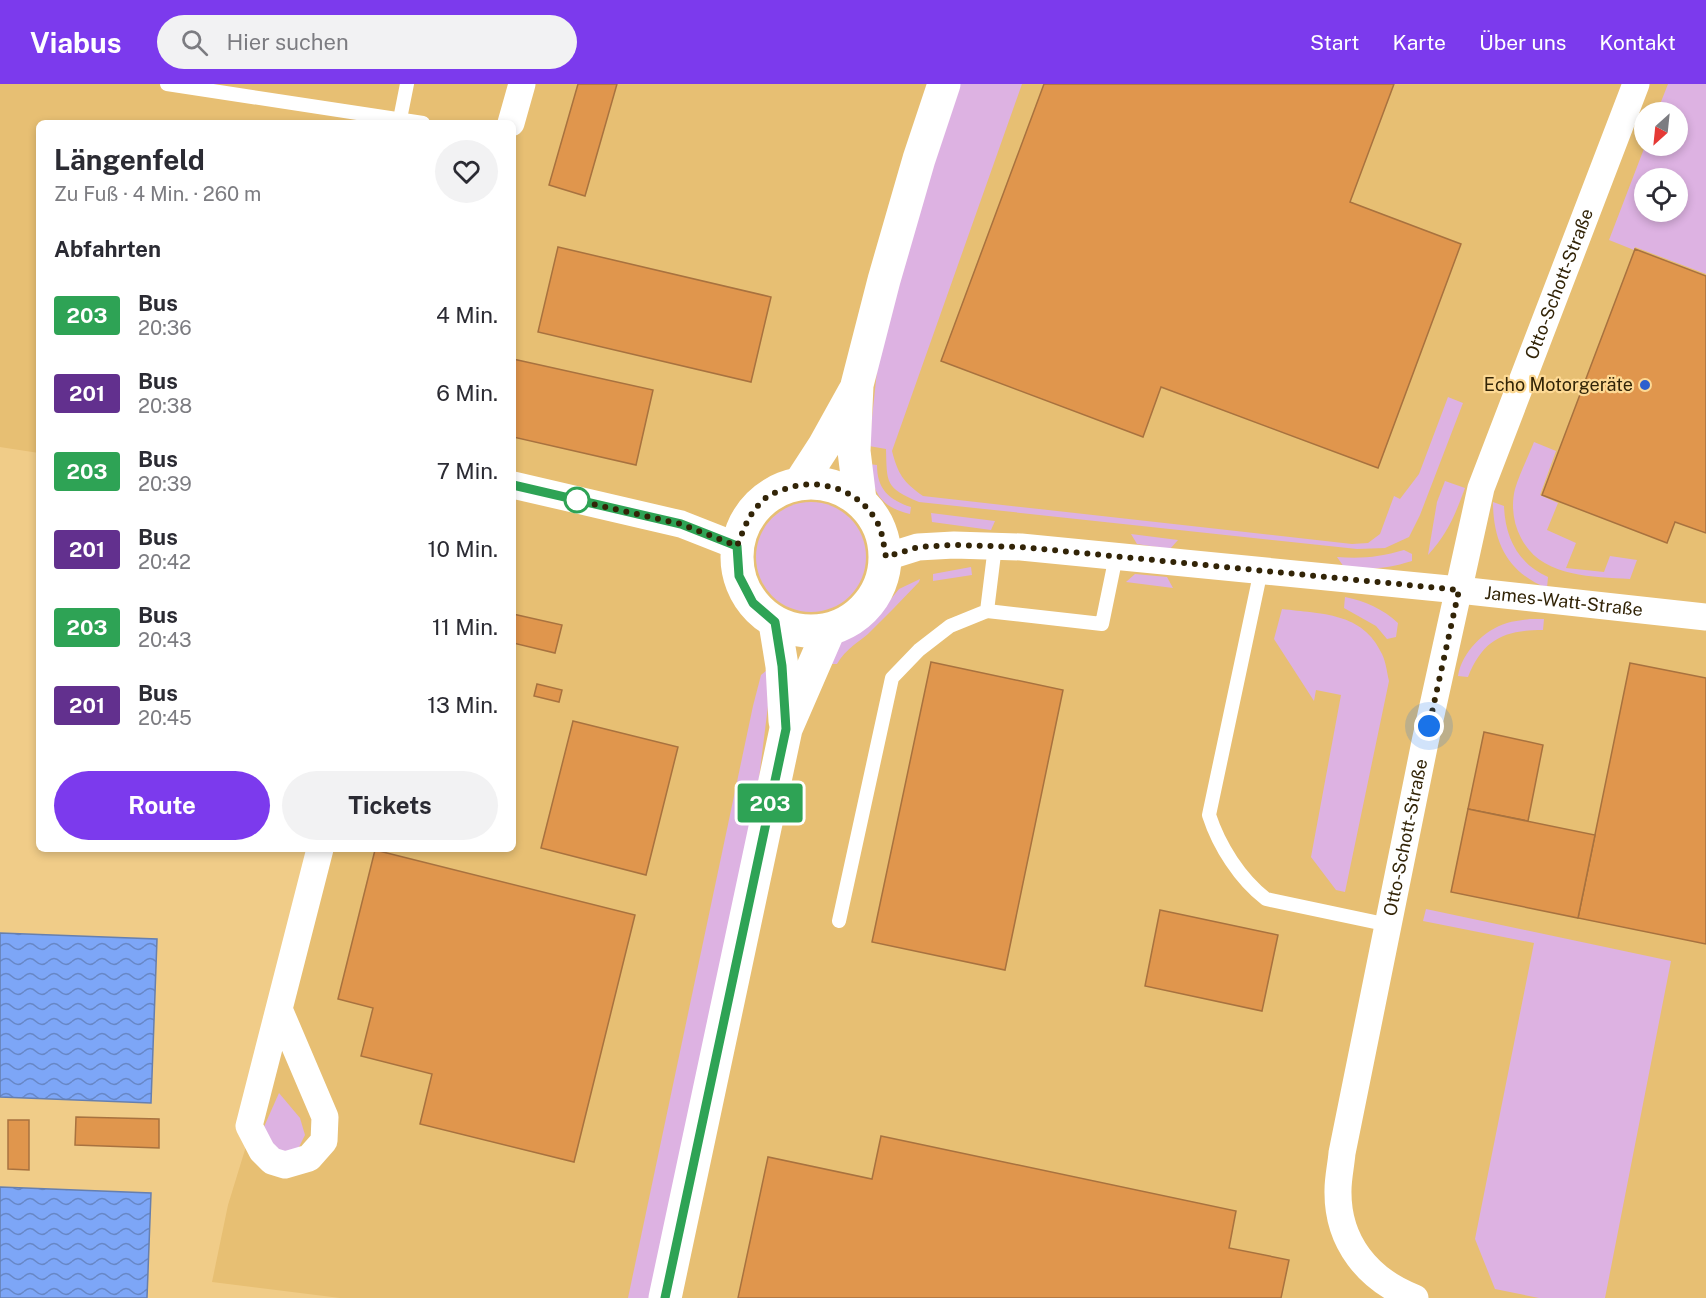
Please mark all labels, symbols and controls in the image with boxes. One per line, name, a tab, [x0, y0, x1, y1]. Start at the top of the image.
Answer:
search box	[157, 15, 577, 69]
text: Viabus	[30, 26, 121, 59]
icon: search	[178, 26, 211, 59]
text: Hier suchen	[226, 29, 349, 55]
text: Start	[1310, 30, 1359, 55]
text: Karte	[1392, 30, 1446, 55]
text: Über uns	[1479, 30, 1566, 55]
text: Kontakt	[1599, 30, 1676, 55]
north arrow	[1634, 102, 1688, 156]
map controls	[1634, 102, 1688, 222]
button: heart	[435, 140, 498, 203]
text: Längenfeld	[54, 143, 205, 176]
button: locate	[1634, 168, 1688, 222]
text: Zu Fuß · 4 Min. · 260 m	[54, 182, 261, 206]
street label: Otto-Schott-Straße	[1520, 205, 1597, 362]
text: Abfahrten	[54, 236, 161, 262]
text: Bus	[138, 290, 178, 316]
text: 4 Min.	[436, 302, 498, 328]
text: 203	[67, 303, 107, 328]
text: 20:36	[138, 316, 192, 340]
text: Bus	[138, 368, 178, 394]
place label: Echo Motorgeräte	[1484, 374, 1633, 395]
marker: Echo Motorgeräte	[1638, 378, 1652, 392]
text: 6 Min.	[436, 380, 498, 406]
text: 201	[69, 381, 105, 406]
text: 20:38	[138, 394, 192, 418]
text: Bus	[138, 446, 178, 472]
text: 7 Min.	[437, 458, 498, 484]
text: 203	[67, 459, 107, 484]
text: 20:39	[138, 472, 192, 496]
unlabelled marker	[564, 487, 590, 513]
text: Bus	[138, 524, 178, 550]
text: 10 Min.	[428, 536, 498, 562]
text: 201	[69, 537, 105, 562]
text: 20:42	[138, 550, 191, 574]
street label: James-Watt-Straße	[1483, 582, 1644, 620]
text: Bus	[138, 602, 178, 628]
text: 11 Min.	[432, 614, 498, 640]
text: 203	[67, 615, 107, 640]
text: 20:43	[138, 628, 192, 652]
text: Bus	[138, 680, 178, 706]
text: 13 Min.	[427, 692, 498, 718]
text: 201	[69, 693, 105, 718]
text: 20:45	[138, 706, 192, 730]
your location	[1414, 711, 1444, 741]
street label: Otto-Schott-Straße	[1379, 757, 1431, 918]
button: Route	[54, 771, 270, 840]
button: Tickets	[282, 771, 498, 840]
line badge: 203	[736, 784, 804, 822]
text: 203	[750, 791, 790, 816]

